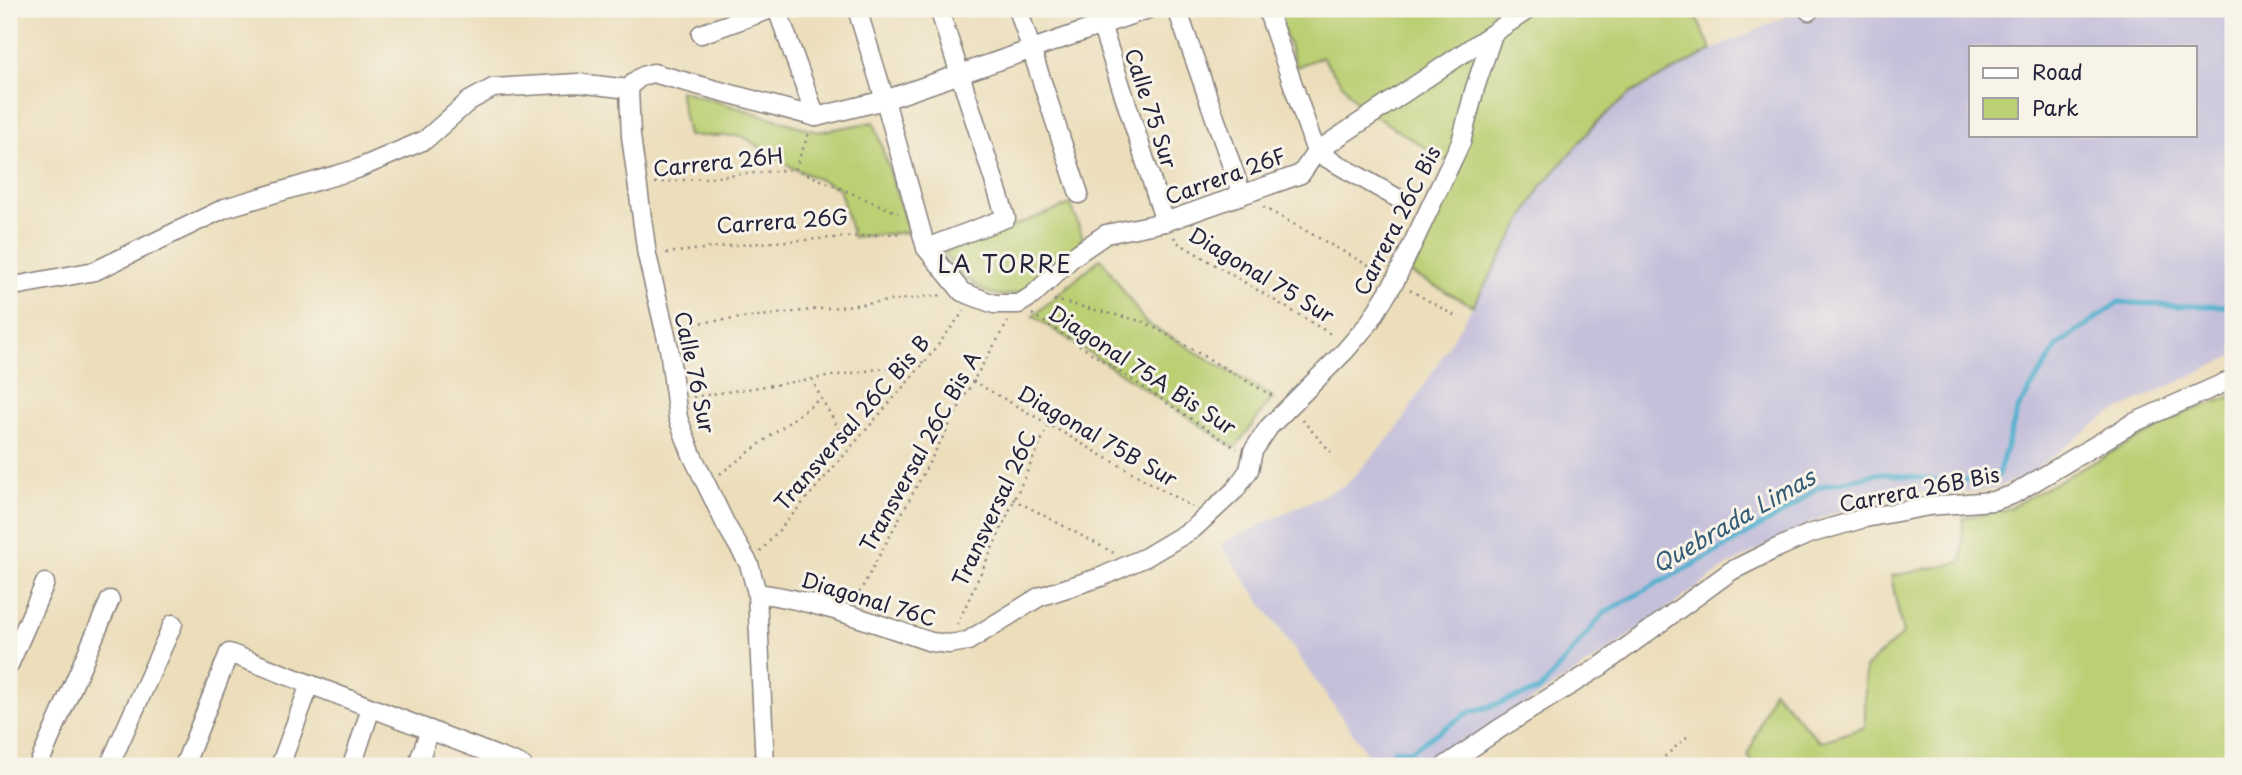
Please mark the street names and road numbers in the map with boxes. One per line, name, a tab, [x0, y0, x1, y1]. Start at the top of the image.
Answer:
street label: Calle 75 Sur	[1118, 44, 1187, 172]
street label: Carrera 26H	[651, 138, 785, 184]
street label: Carrera 26F	[1160, 138, 1290, 212]
street label: Carrera 26C Bis	[1344, 140, 1448, 300]
street label: Carrera 26G	[715, 199, 849, 241]
street label: Diagonal 75 Sur	[1183, 218, 1341, 330]
street label: Diagonal 75A Bis Sur	[1043, 296, 1244, 442]
street label: Calle 76 Sur	[667, 308, 725, 436]
street label: Transversal 26C Bis B	[766, 327, 936, 517]
street label: Transversal 26C Bis A	[850, 345, 988, 557]
street label: Diagonal 75B Sur	[1012, 376, 1184, 494]
street label: Transversal 26C	[943, 425, 1043, 591]
street label: Carrera 26B Bis	[1836, 457, 2002, 519]
street label: Diagonal 76C	[798, 562, 940, 634]

